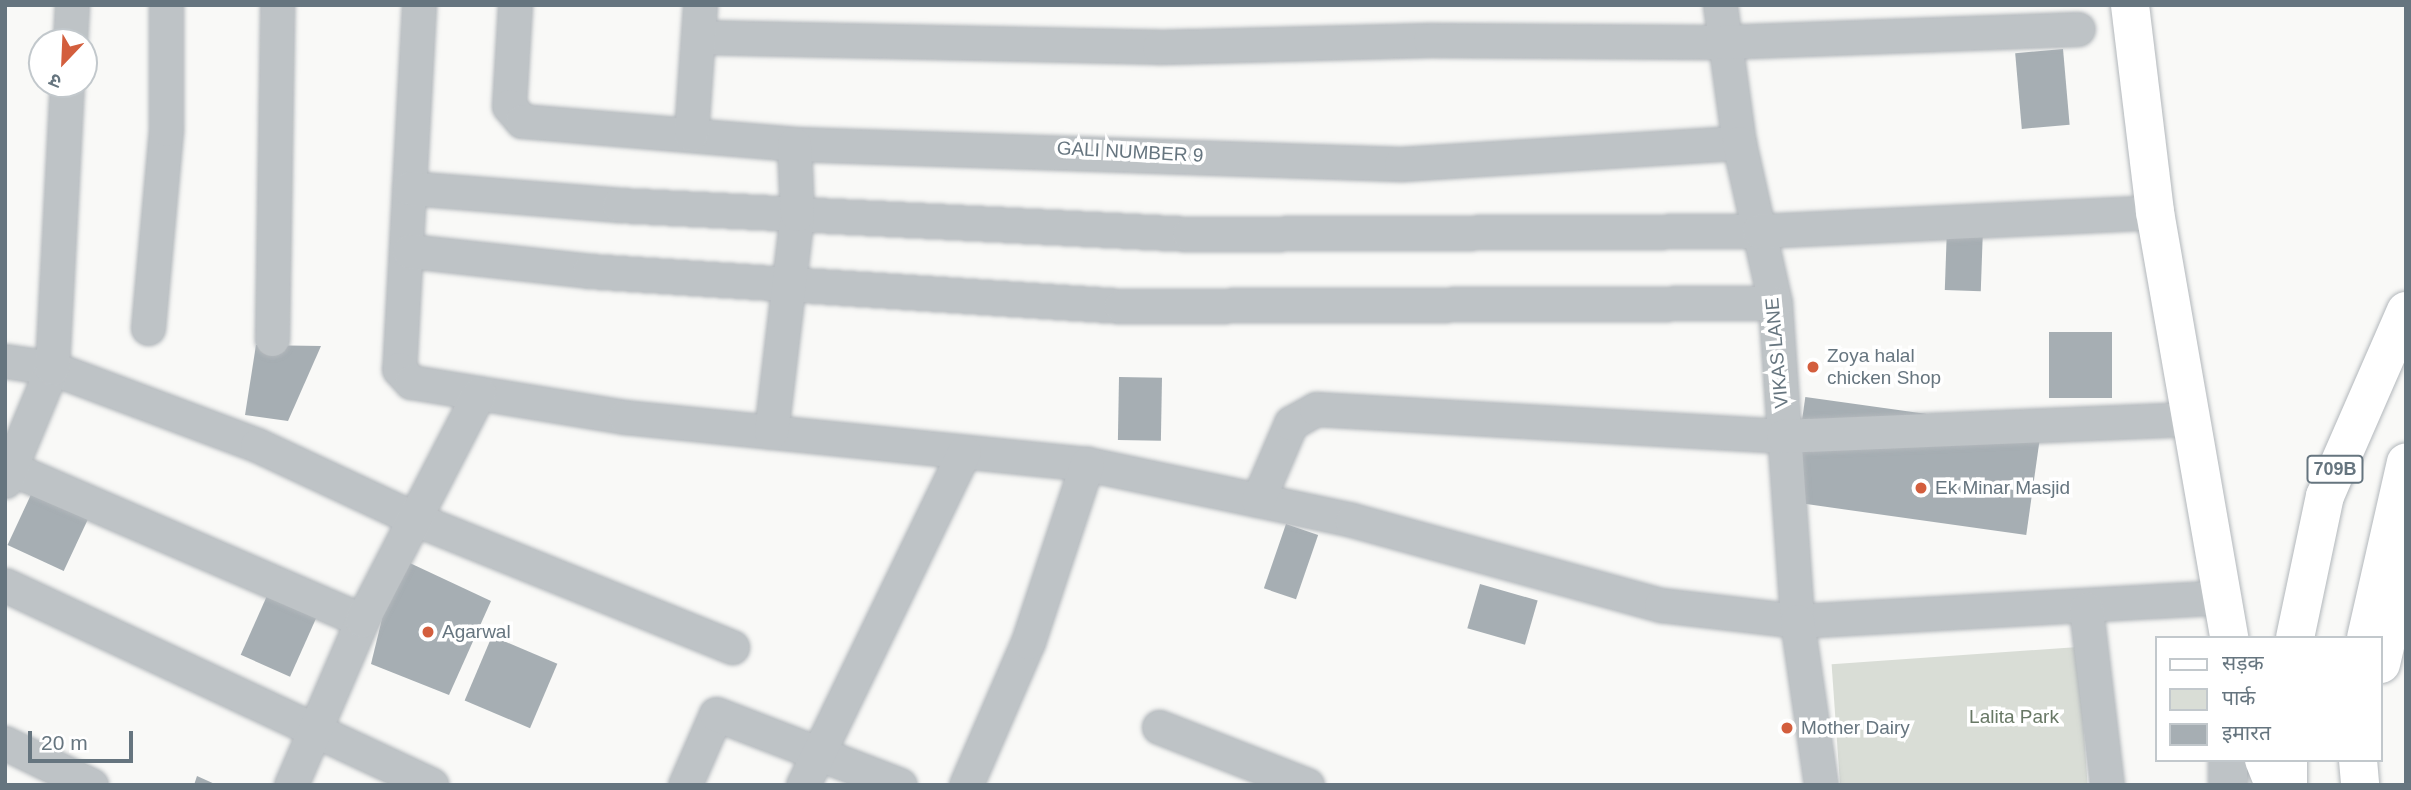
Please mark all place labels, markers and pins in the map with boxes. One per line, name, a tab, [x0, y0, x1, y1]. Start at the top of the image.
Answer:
place label: Zoya halal chicken Shop	[1827, 345, 1941, 389]
marker: Zoya halal chicken Shop	[1805, 359, 1821, 375]
place label: Ek Minar Masjid	[1935, 477, 2070, 499]
marker: Ek Minar Masjid	[1913, 480, 1929, 496]
place label: Agarwal	[442, 621, 511, 643]
marker: Agarwal	[420, 624, 436, 640]
place label: Mother Dairy	[1801, 717, 1910, 739]
marker: Mother Dairy	[1779, 720, 1795, 736]

